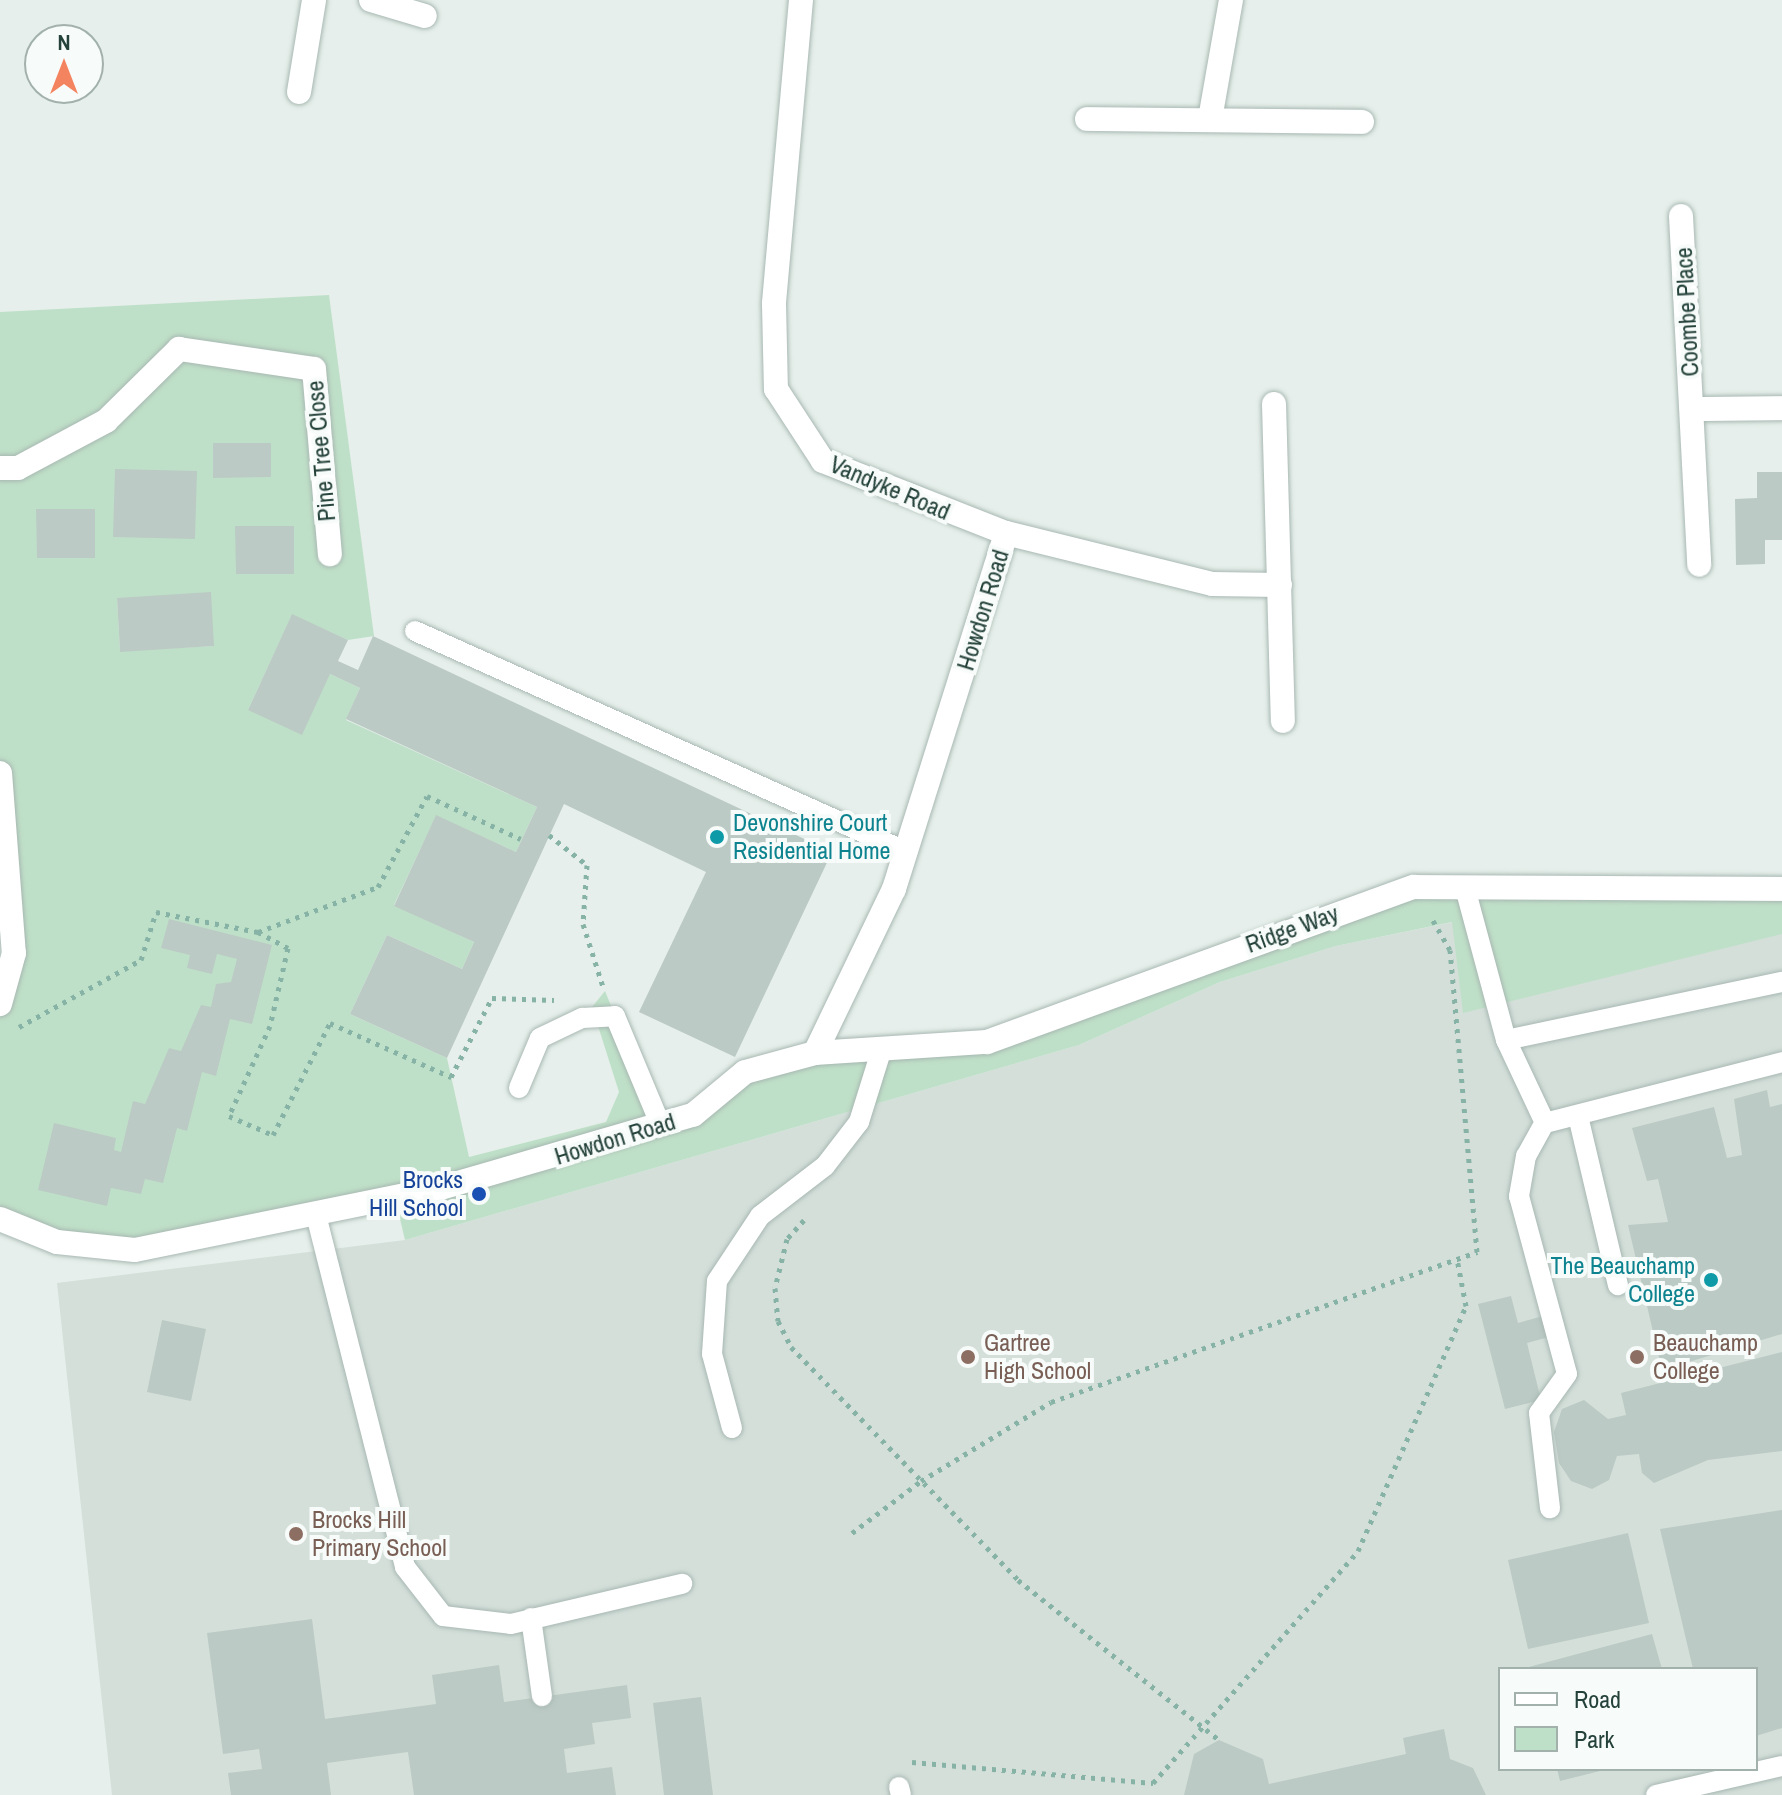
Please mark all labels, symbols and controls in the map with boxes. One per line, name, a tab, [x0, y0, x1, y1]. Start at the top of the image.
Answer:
north arrow	[24, 24, 104, 104]
text: N	[57, 27, 71, 57]
street label: Coombe Place	[1669, 247, 1705, 377]
street label: Pine Tree Close	[300, 379, 342, 523]
street label: Vandyke Road	[826, 450, 954, 526]
street label: Howdon Road	[951, 546, 1015, 674]
place label: Devonshire Court Residential Home	[733, 809, 891, 865]
marker: Devonshire Court Residential Home	[708, 828, 726, 846]
street label: Ridge Way	[1242, 899, 1342, 959]
street label: Howdon Road	[551, 1107, 679, 1171]
place label: Brocks Hill School	[369, 1166, 463, 1222]
marker: Brocks Hill School	[470, 1185, 488, 1203]
place label: The Beauchamp College	[1551, 1252, 1695, 1308]
marker: The Beauchamp College	[1702, 1271, 1720, 1289]
place label: Gartree High School	[984, 1329, 1091, 1385]
place label: Beauchamp College	[1653, 1329, 1758, 1385]
marker: Gartree High School	[959, 1348, 977, 1366]
marker: Beauchamp College	[1628, 1348, 1646, 1366]
place label: Brocks Hill Primary School	[312, 1506, 447, 1562]
marker: Brocks Hill Primary School	[287, 1525, 305, 1543]
legend	[1498, 1667, 1758, 1771]
text: Road	[1574, 1683, 1621, 1715]
text: Park	[1574, 1723, 1614, 1755]

